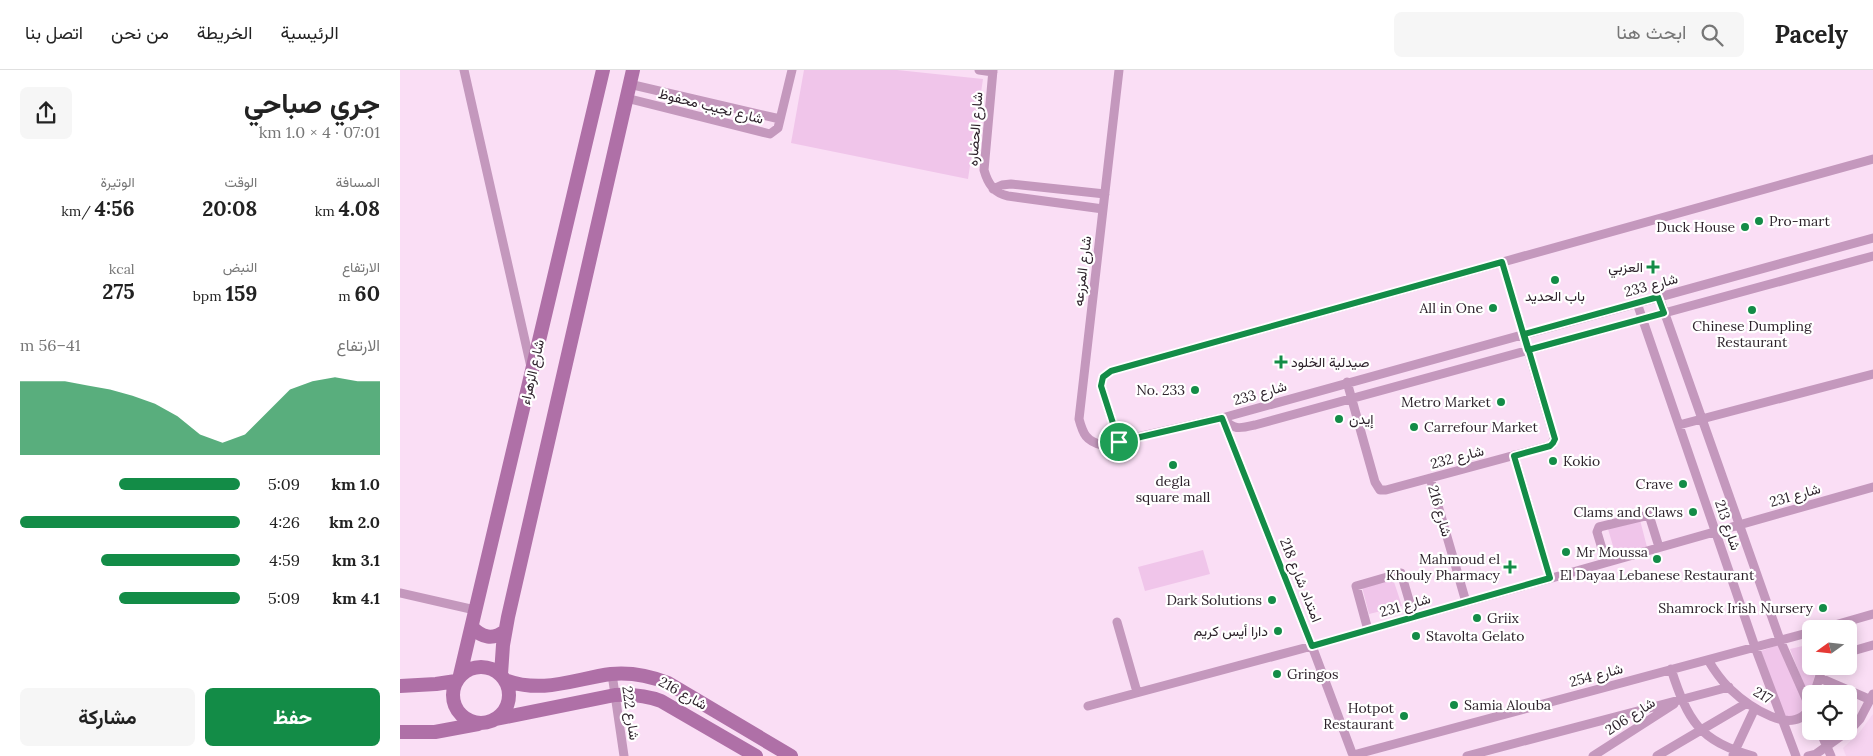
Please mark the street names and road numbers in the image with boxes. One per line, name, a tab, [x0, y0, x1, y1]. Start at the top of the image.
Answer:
street label: شارع نجيب محفوظ	[656, 84, 765, 130]
street label: شارع الحضاره	[963, 91, 989, 167]
street label: شارع المزرعه	[1069, 235, 1097, 307]
street label: شارع 233	[1622, 269, 1680, 303]
street label: شارع الزهراء	[516, 338, 550, 407]
street label: شارع 233	[1231, 377, 1289, 411]
street label: شارع 232	[1428, 441, 1486, 475]
street label: شارع 231	[1768, 479, 1823, 513]
street label: شارع 216	[1422, 483, 1456, 539]
street label: شارع 213	[1709, 497, 1745, 553]
street label: امتداد شارع 218	[1274, 535, 1326, 625]
street label: شارع 231	[1378, 589, 1433, 623]
street label: شارع 254	[1567, 659, 1625, 693]
street label: شارع 216	[655, 672, 710, 715]
street label: 217	[1750, 682, 1776, 708]
street label: شارع 222	[616, 685, 644, 741]
street label: شارع 206	[1602, 693, 1660, 741]

